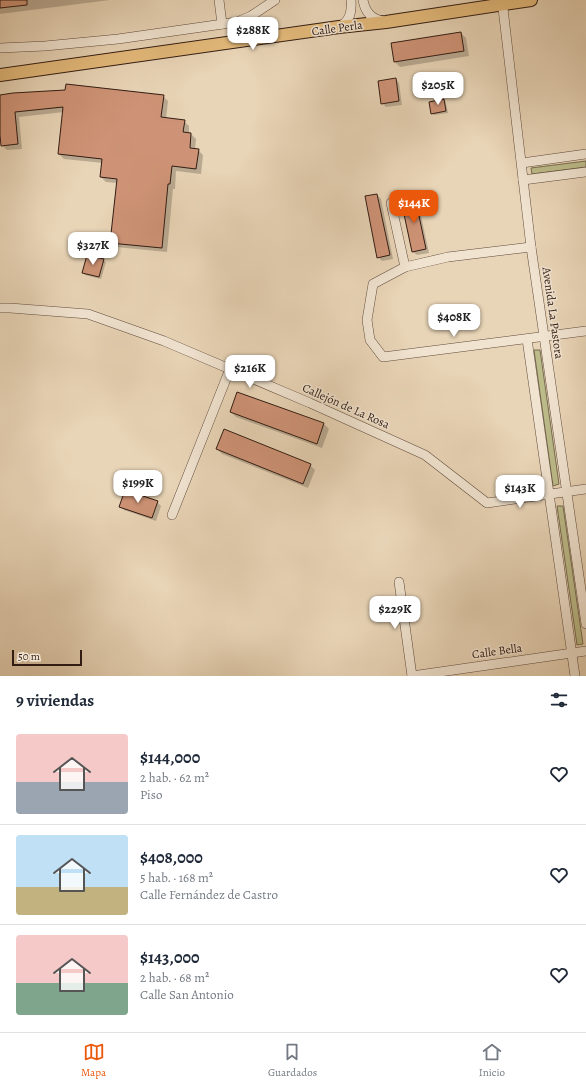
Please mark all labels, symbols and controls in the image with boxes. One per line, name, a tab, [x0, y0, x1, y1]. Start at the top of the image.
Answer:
street label: Calle Perla	[310, 16, 364, 39]
pin: $288K	[225, 17, 281, 51]
text: $288K	[236, 21, 270, 38]
pin: $205K	[410, 72, 466, 106]
text: $205K	[422, 76, 454, 93]
pin: $144K	[386, 190, 442, 224]
text: $144K	[398, 194, 430, 211]
pin: $327K	[65, 232, 121, 266]
text: $327K	[77, 236, 109, 253]
street label: Avenida La Pastora	[539, 265, 567, 360]
pin: $408K	[426, 304, 482, 338]
text: $408K	[437, 308, 471, 325]
pin: $216K	[222, 355, 278, 389]
text: $216K	[234, 359, 266, 376]
street label: Callejón de La Rosa	[300, 380, 393, 433]
pin: $199K	[110, 470, 166, 504]
text: $199K	[122, 474, 154, 491]
pin: $143K	[492, 475, 548, 509]
text: $143K	[505, 479, 535, 496]
pin: $229K	[367, 596, 423, 630]
text: $229K	[378, 600, 412, 617]
street label: Calle Bella	[471, 640, 524, 662]
scale bar	[12, 648, 82, 667]
text: 50 m	[18, 649, 40, 664]
text: 9 viviendas	[16, 689, 94, 712]
icon: filters	[548, 689, 570, 711]
text: $144,000	[140, 746, 200, 769]
icon: home	[48, 750, 96, 798]
icon: heart	[548, 763, 570, 785]
text: 2 hab. · 62 m²	[140, 769, 209, 786]
text: Piso	[140, 786, 162, 803]
text: $408,000	[140, 846, 203, 869]
icon: home	[48, 851, 96, 899]
icon: heart	[548, 864, 570, 886]
text: 5 hab. · 168 m²	[140, 869, 213, 886]
text: Calle Fernández de Castro	[140, 886, 278, 903]
text: $143,000	[140, 946, 200, 969]
icon: home	[48, 951, 96, 999]
icon: heart	[548, 964, 570, 986]
text: 2 hab. · 68 m²	[140, 969, 209, 986]
text: Calle San Antonio	[140, 986, 234, 1003]
tab: Mapa	[81, 1041, 106, 1080]
tab: Guardados	[268, 1041, 317, 1080]
tab: Inicio	[479, 1041, 505, 1080]

